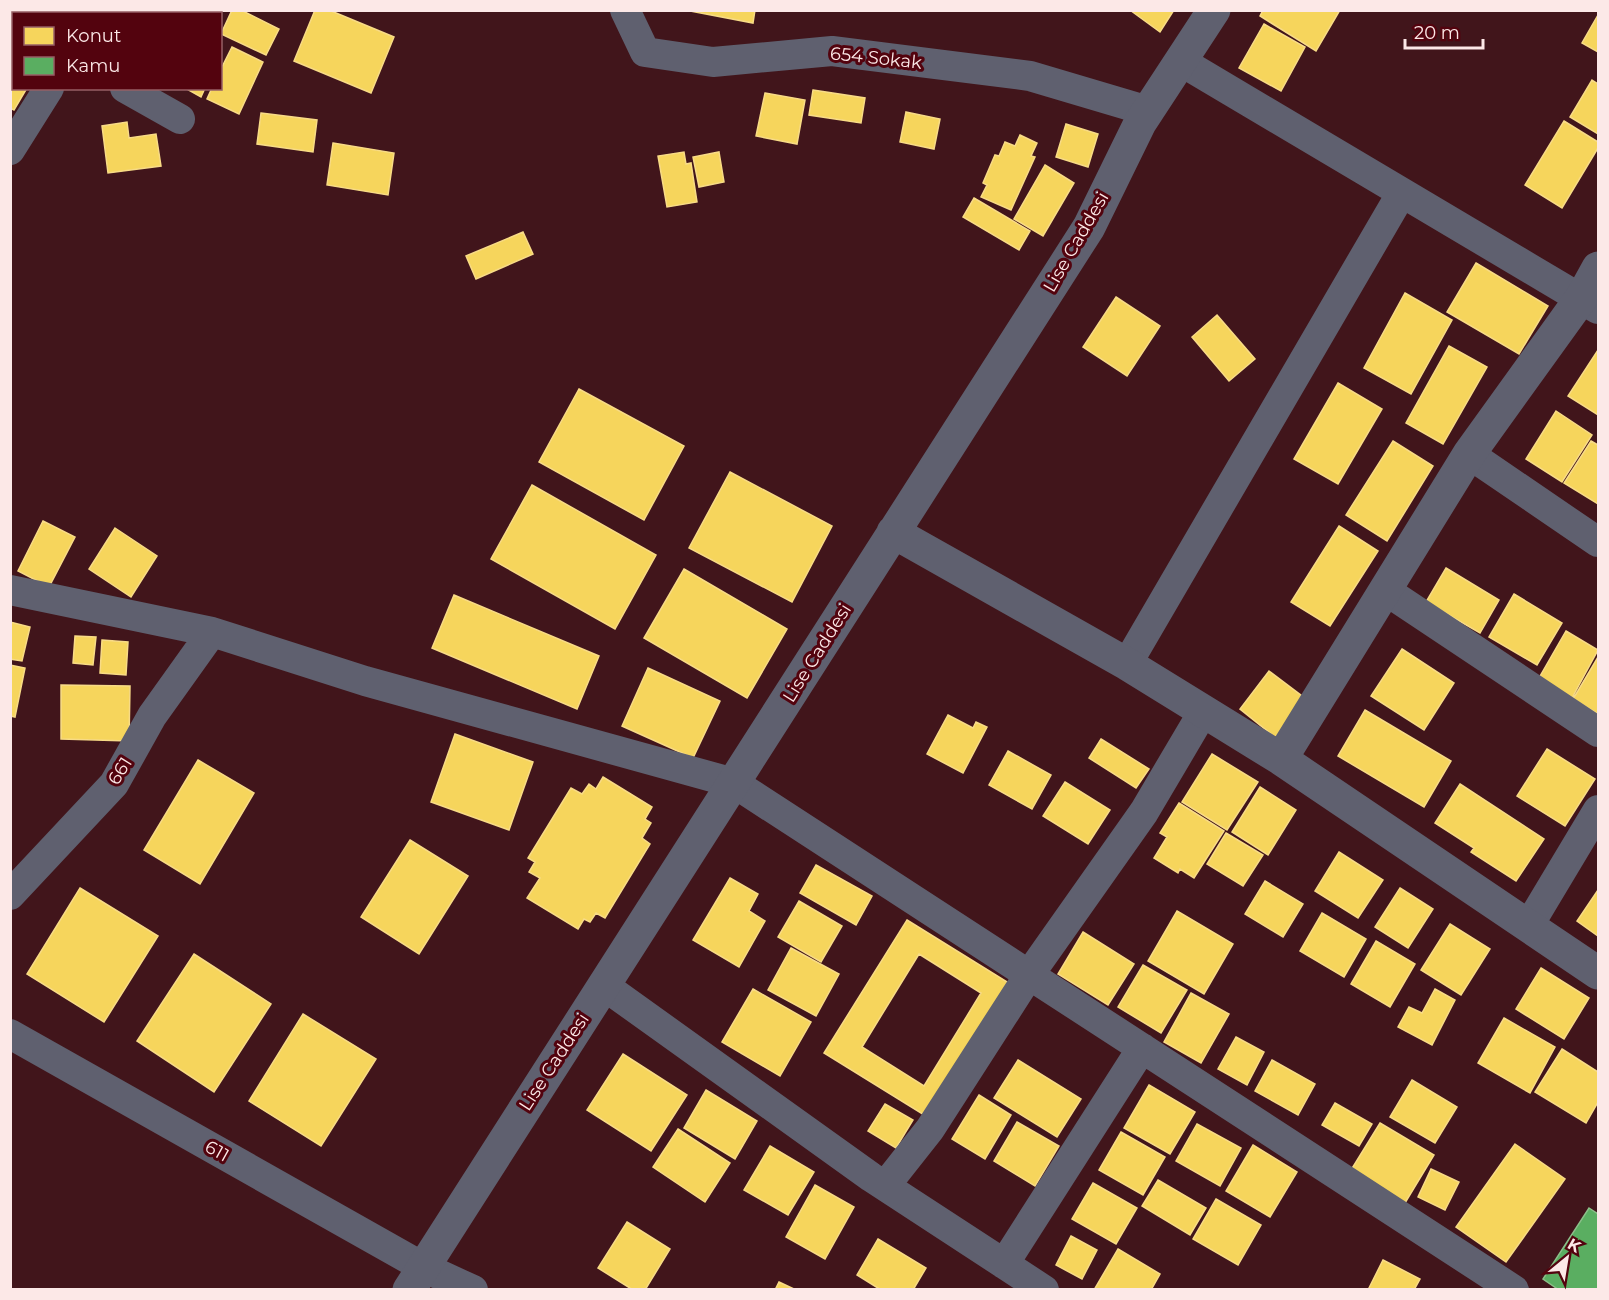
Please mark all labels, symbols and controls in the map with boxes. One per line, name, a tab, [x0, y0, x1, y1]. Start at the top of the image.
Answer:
legend	[12, 12, 222, 90]
scale bar	[1405, 12, 1483, 50]
text: 20 m	[1414, 22, 1460, 44]
text: Konut	[66, 25, 121, 47]
street label: 654 Sokak	[829, 42, 923, 74]
text: Kamu	[66, 55, 120, 77]
street label: Lise Caddesi	[1038, 188, 1114, 296]
street label: Lise Caddesi	[778, 600, 856, 706]
street label: 661	[103, 753, 137, 789]
street label: Lise Caddesi	[514, 1009, 594, 1115]
street label: 611	[201, 1136, 233, 1166]
north arrow	[1537, 1228, 1597, 1288]
text: K	[1564, 1234, 1585, 1257]

